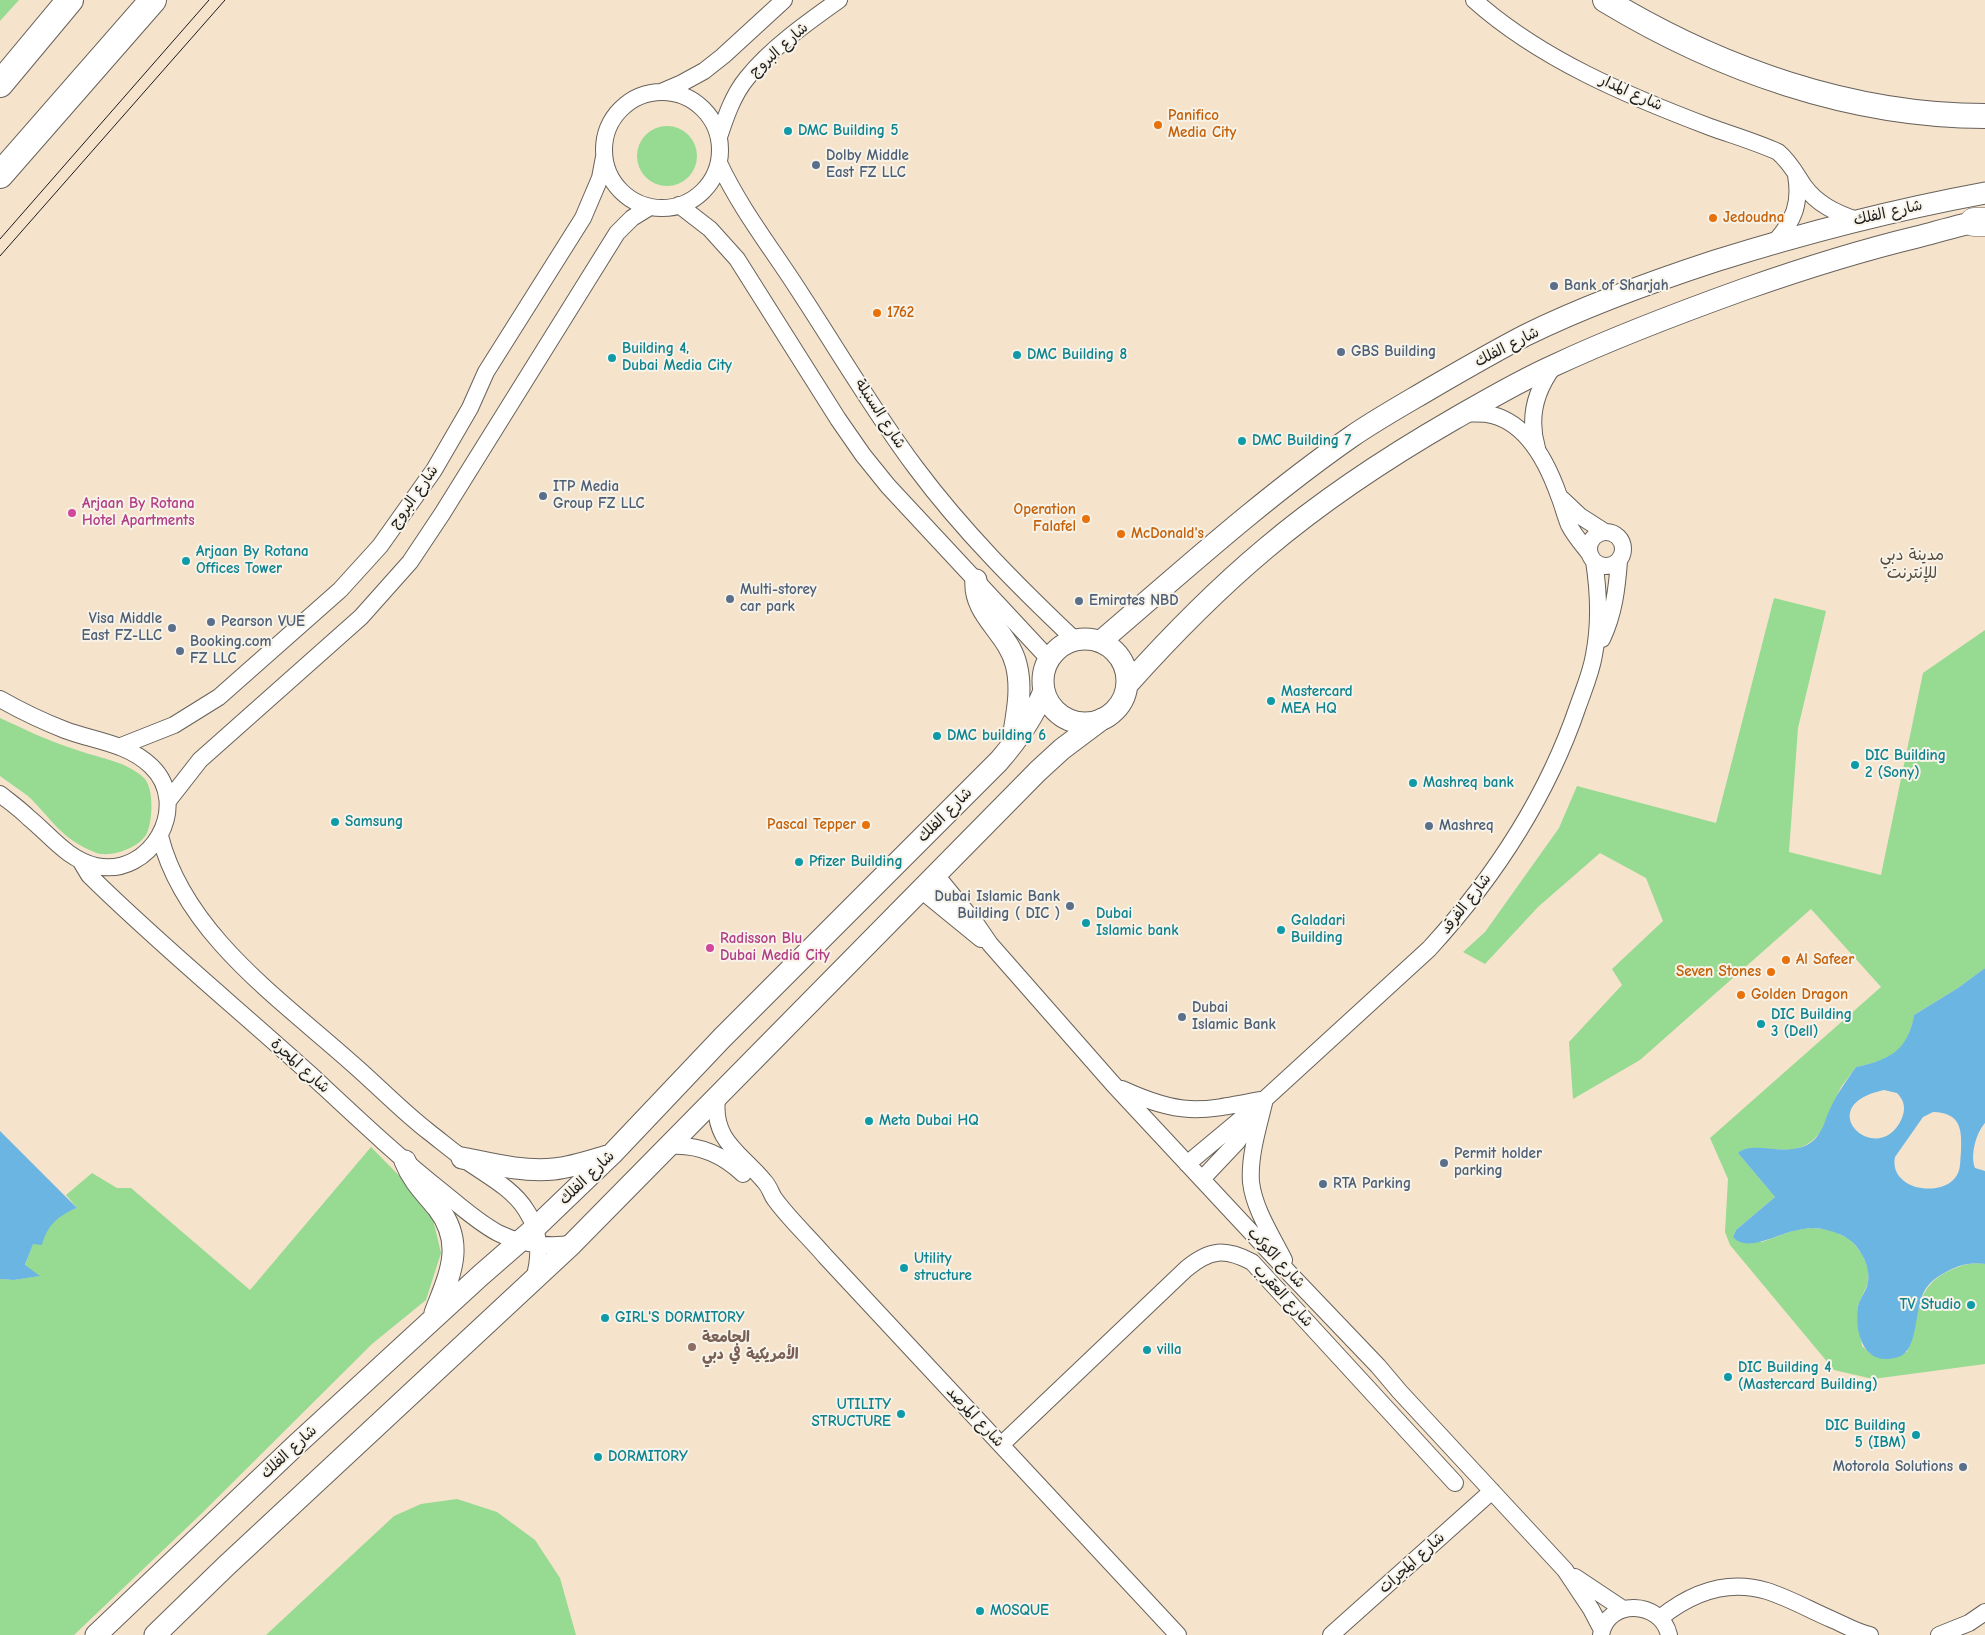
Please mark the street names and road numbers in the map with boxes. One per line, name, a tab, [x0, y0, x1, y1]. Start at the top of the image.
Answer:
street label: شارع البروج	[746, 19, 812, 81]
street label: شارع المدار	[1597, 71, 1665, 115]
street label: شارع الفلك	[1852, 196, 1924, 230]
street label: شارع الفلك	[1472, 323, 1542, 371]
street label: شارع السنبلة	[851, 376, 909, 452]
street label: شارع البروج	[386, 462, 442, 532]
street label: شارع الفلك	[914, 784, 976, 846]
street label: شارع الفرقد	[1437, 870, 1495, 938]
street label: شارع المجرة	[267, 1035, 333, 1097]
street label: شارع الفلك	[556, 1147, 618, 1209]
street label: شارع الكوكب	[1243, 1224, 1309, 1292]
street label: شارع العقرب	[1249, 1261, 1317, 1331]
street label: شارع المرصد	[943, 1383, 1007, 1451]
street label: شارع الفلك	[257, 1422, 321, 1482]
street label: شارع المجرات	[1375, 1529, 1449, 1597]

